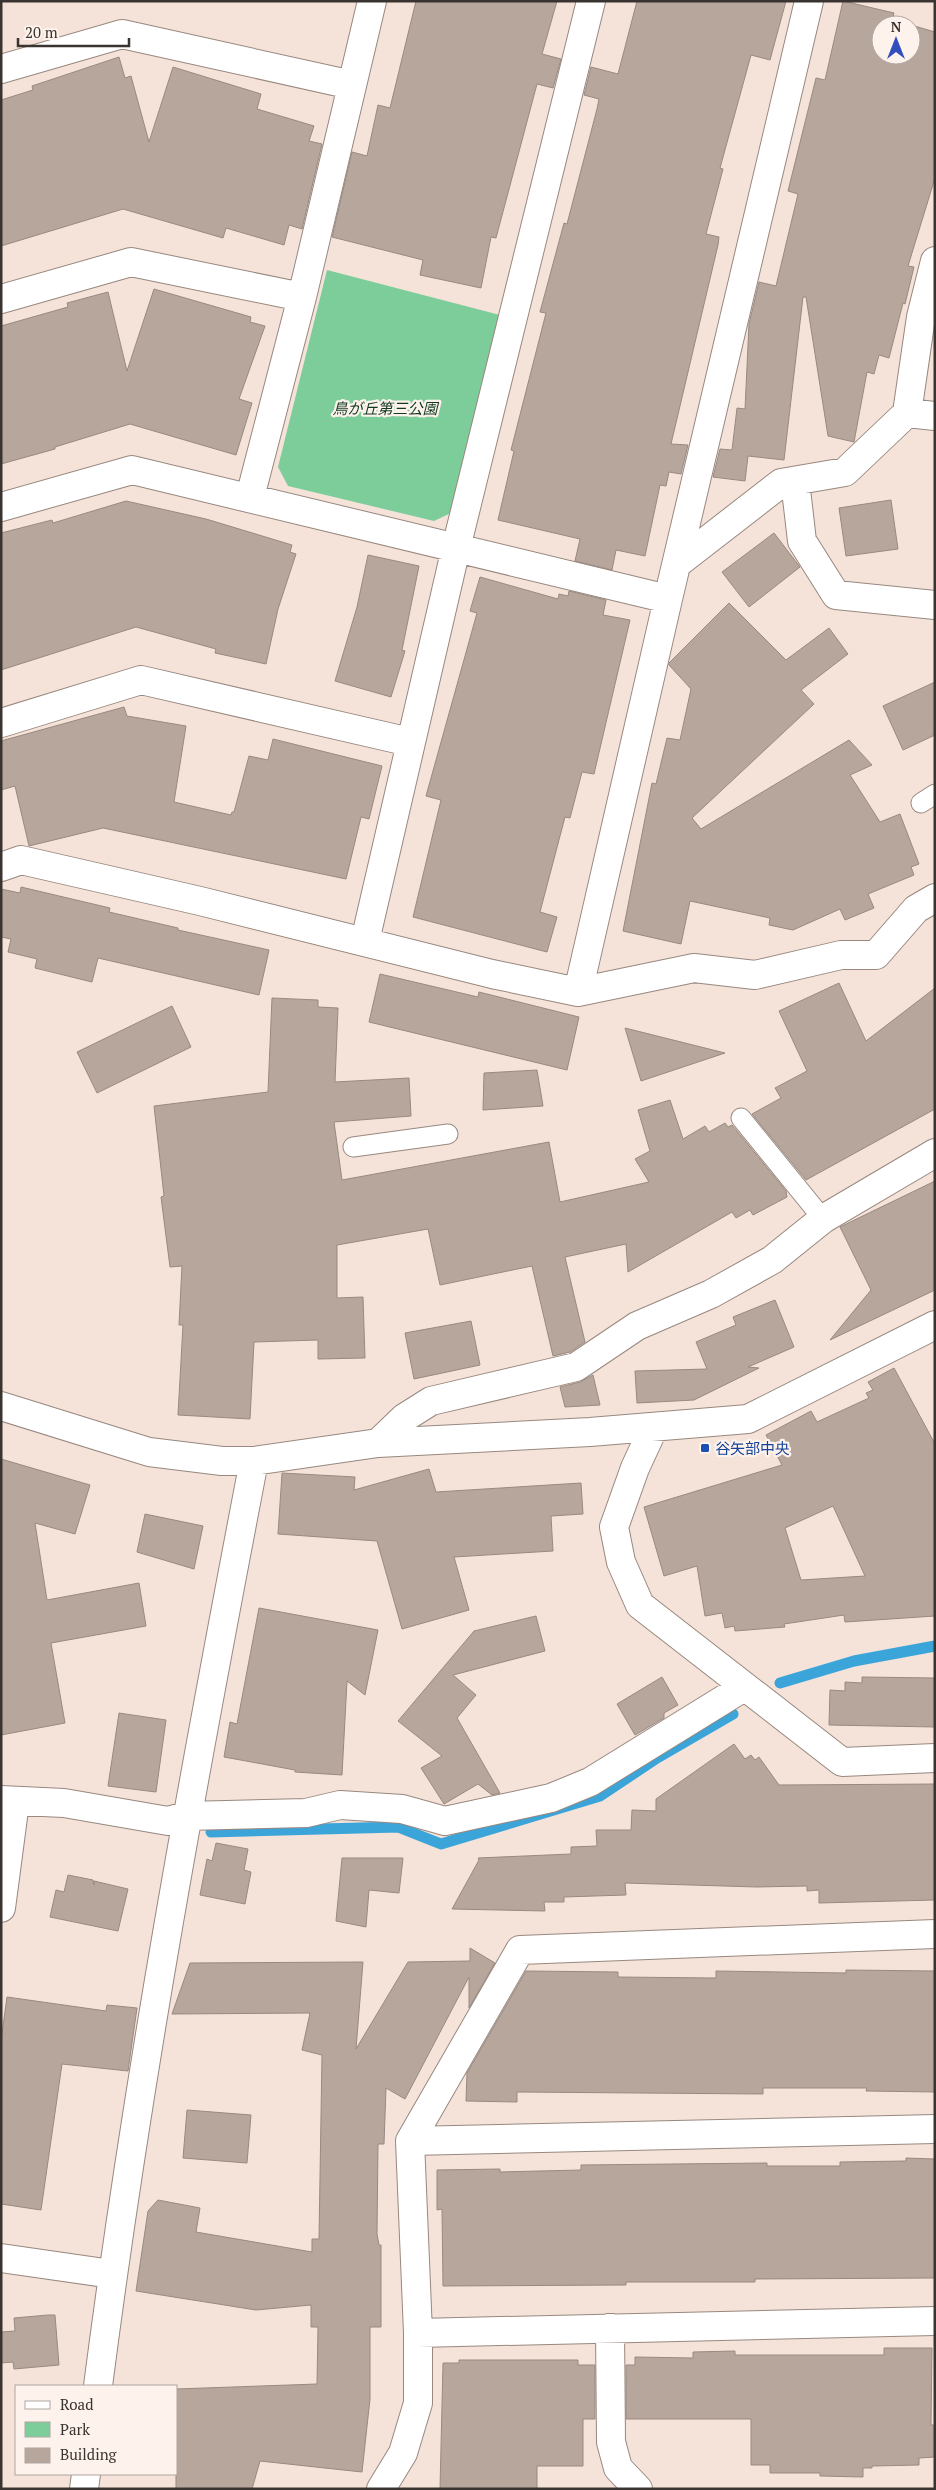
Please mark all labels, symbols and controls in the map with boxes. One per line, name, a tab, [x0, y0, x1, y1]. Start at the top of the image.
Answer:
scale bar	[18, 15, 129, 47]
north arrow	[871, 15, 921, 65]
text: N	[891, 17, 902, 36]
text: 20 m	[25, 22, 58, 42]
park label: 鳥が丘第三公園	[332, 398, 439, 418]
place label: 谷矢部中央	[715, 1438, 790, 1458]
marker: 谷矢部中央	[699, 1442, 711, 1454]
legend	[15, 2385, 178, 2475]
text: Road	[60, 2394, 93, 2414]
text: Park	[60, 2419, 90, 2439]
text: Building	[60, 2444, 118, 2464]

